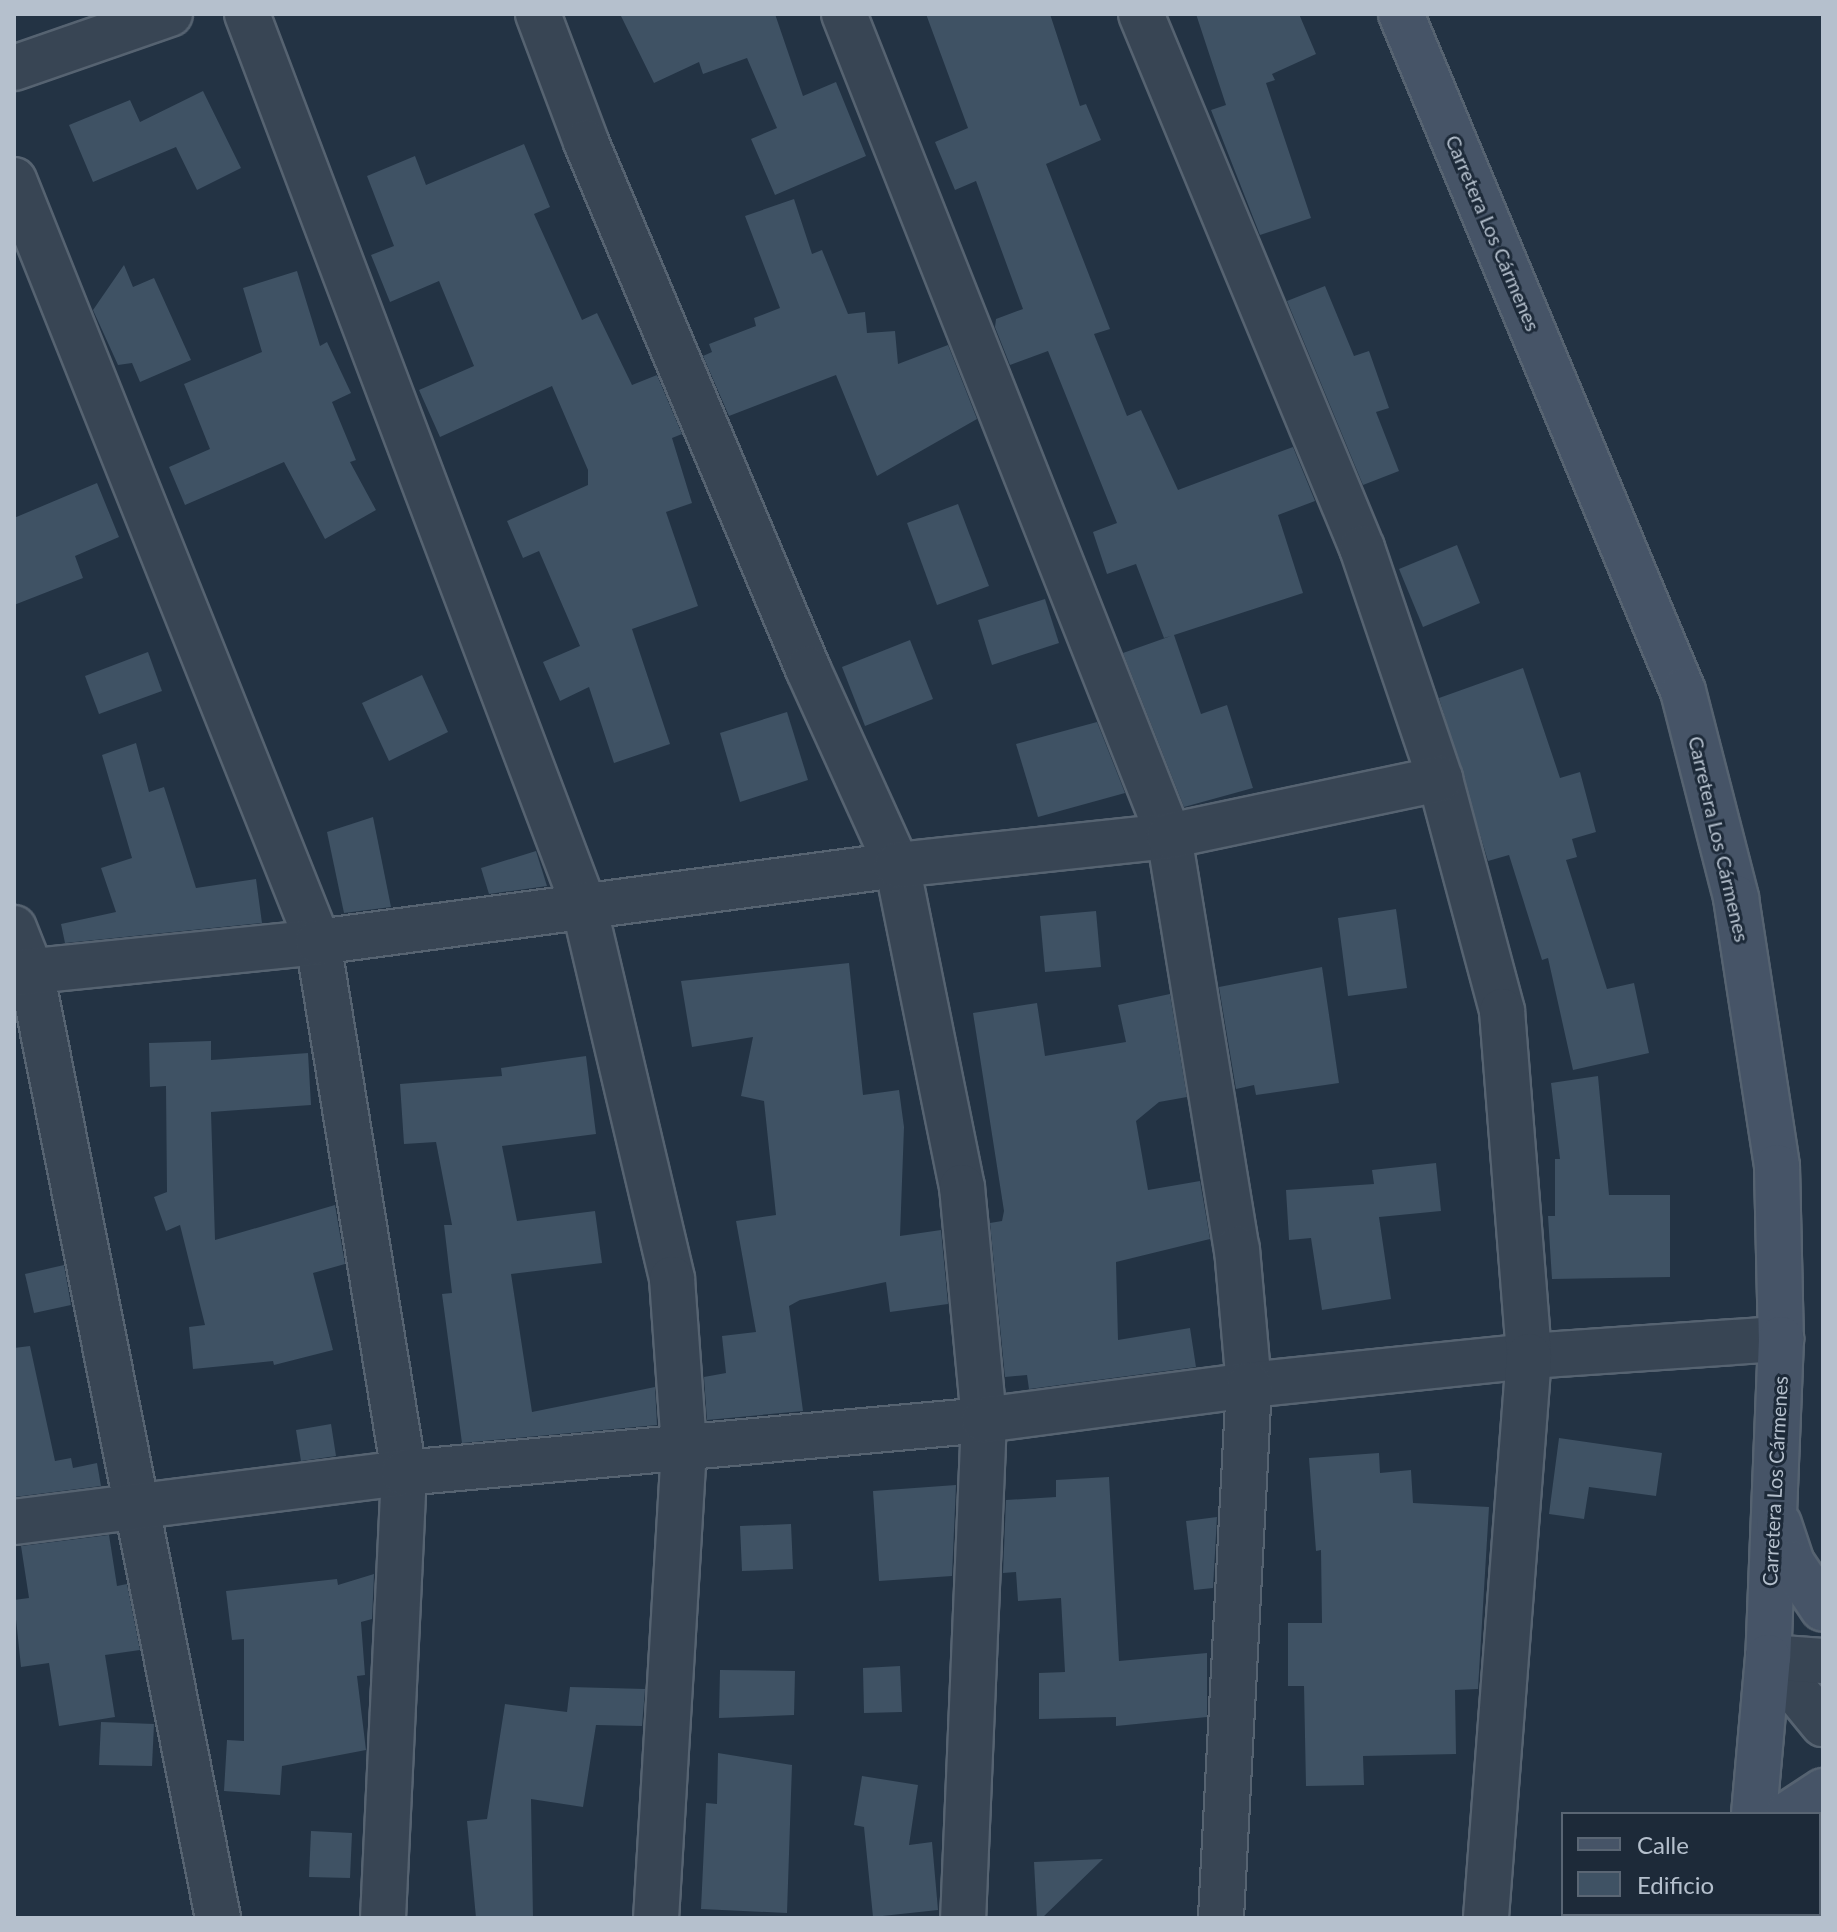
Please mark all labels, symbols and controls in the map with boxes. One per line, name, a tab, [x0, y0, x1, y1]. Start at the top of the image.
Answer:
street label: Carretera Los Cármenes	[1441, 131, 1545, 335]
street label: Carretera Los Cármenes	[1684, 734, 1754, 944]
street label: Carretera Los Cármenes	[1758, 1375, 1792, 1587]
legend	[1561, 1812, 1821, 1916]
text: Calle	[1637, 1830, 1689, 1859]
text: Edificio	[1637, 1870, 1714, 1899]

